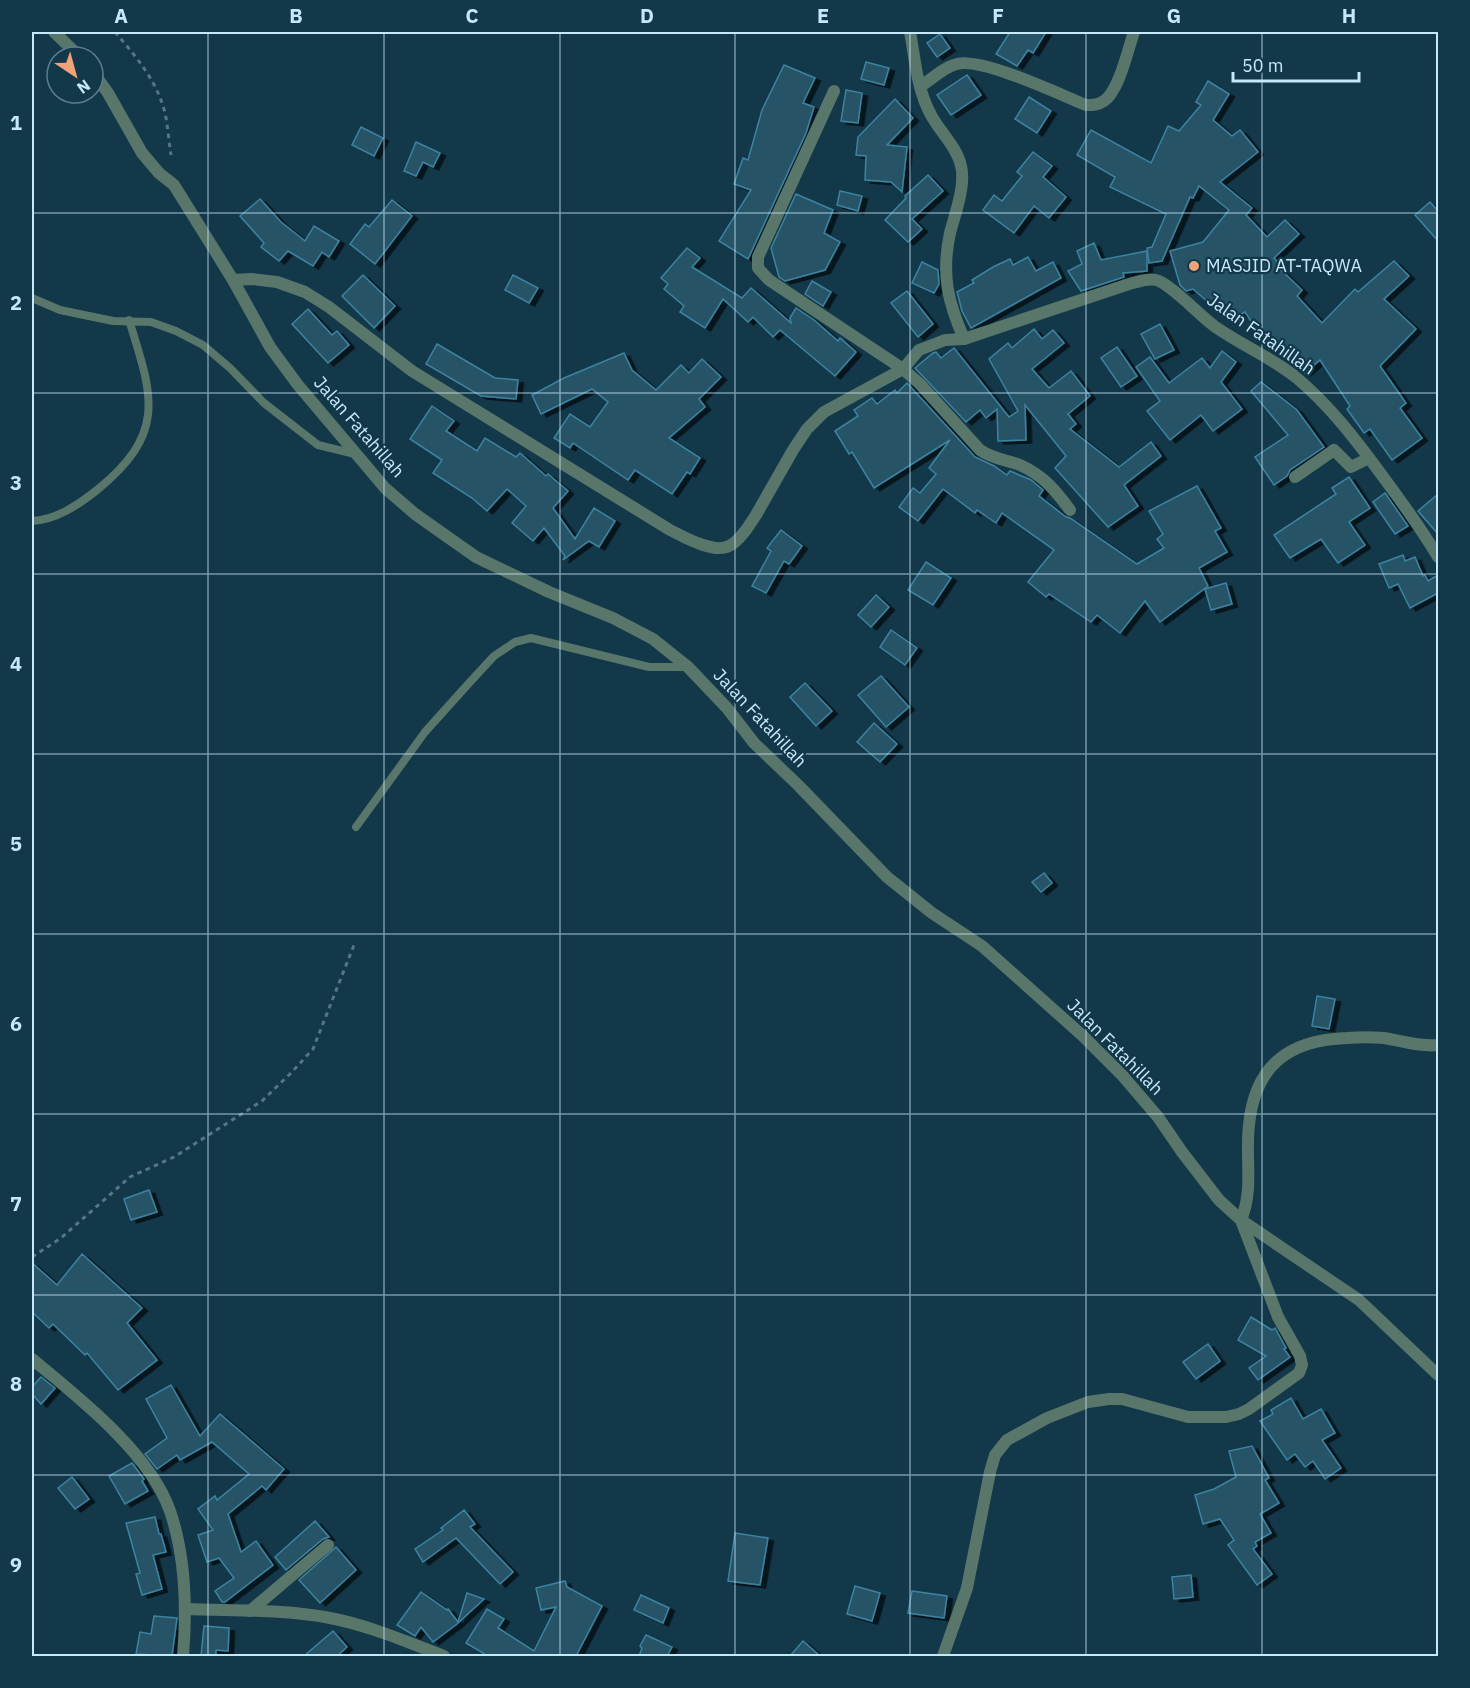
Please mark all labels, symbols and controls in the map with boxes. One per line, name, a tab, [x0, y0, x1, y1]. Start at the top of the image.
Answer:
text: A	[114, 2, 128, 29]
text: B	[289, 2, 303, 29]
text: C	[465, 2, 479, 29]
text: D	[640, 2, 654, 29]
text: E	[817, 2, 829, 29]
text: F	[992, 2, 1004, 29]
text: G	[1167, 2, 1181, 29]
text: H	[1342, 2, 1356, 29]
north arrow	[45, 45, 105, 105]
scale bar	[1233, 45, 1359, 83]
text: 50 m	[1242, 54, 1284, 77]
text: N	[73, 76, 94, 99]
text: 1	[10, 109, 22, 136]
place label: MASJID AT-TAQWA	[1206, 254, 1362, 277]
marker: MASJID AT-TAQWA	[1187, 259, 1201, 273]
street label: Jalan Fatahillah	[1203, 288, 1320, 379]
text: 2	[10, 289, 22, 316]
street label: Jalan Fatahillah	[309, 371, 410, 482]
text: 3	[10, 469, 22, 496]
text: 4	[10, 650, 22, 677]
street label: Jalan Fatahillah	[709, 663, 812, 772]
text: 5	[10, 830, 22, 857]
street label: Jalan Fatahillah	[1062, 994, 1168, 1100]
text: 6	[10, 1010, 22, 1037]
text: 7	[10, 1190, 22, 1217]
text: 8	[10, 1370, 22, 1397]
text: 9	[10, 1551, 22, 1578]

